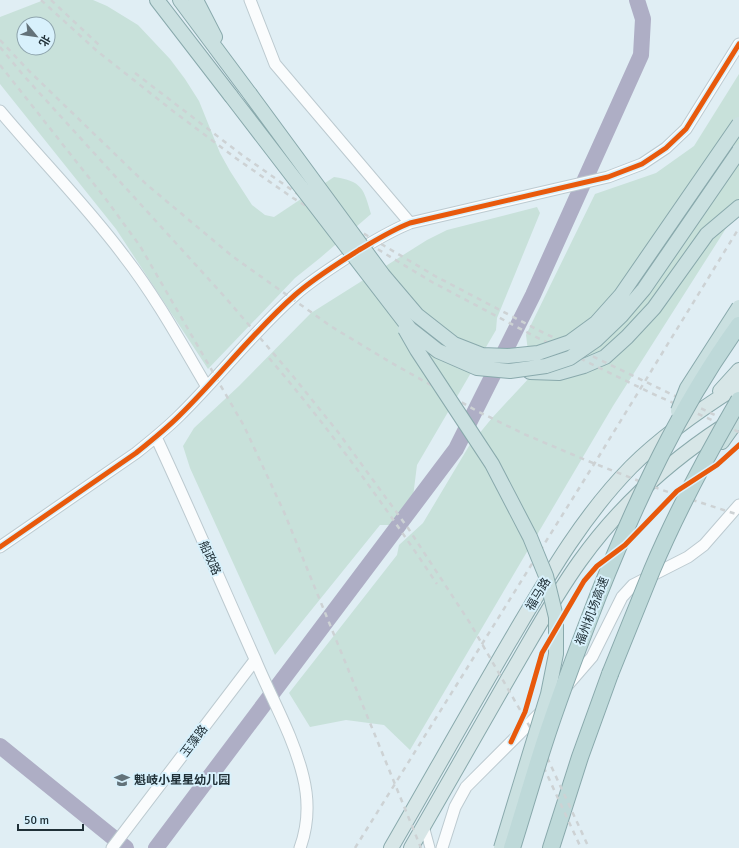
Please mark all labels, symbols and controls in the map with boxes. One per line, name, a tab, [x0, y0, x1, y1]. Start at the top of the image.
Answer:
north arrow	[16, 16, 56, 56]
text: 北	[36, 33, 53, 49]
street label: 船政路	[195, 539, 224, 578]
street label: 福马路	[523, 575, 554, 614]
street label: 福州机场高速	[573, 575, 612, 647]
street label: 玉藻路	[178, 722, 211, 760]
school or university icon: 魁岐小星星幼儿园	[113, 771, 131, 789]
place label: 魁岐小星星幼儿园	[134, 773, 230, 788]
scale bar	[18, 806, 83, 832]
text: 50 m	[24, 813, 49, 828]

